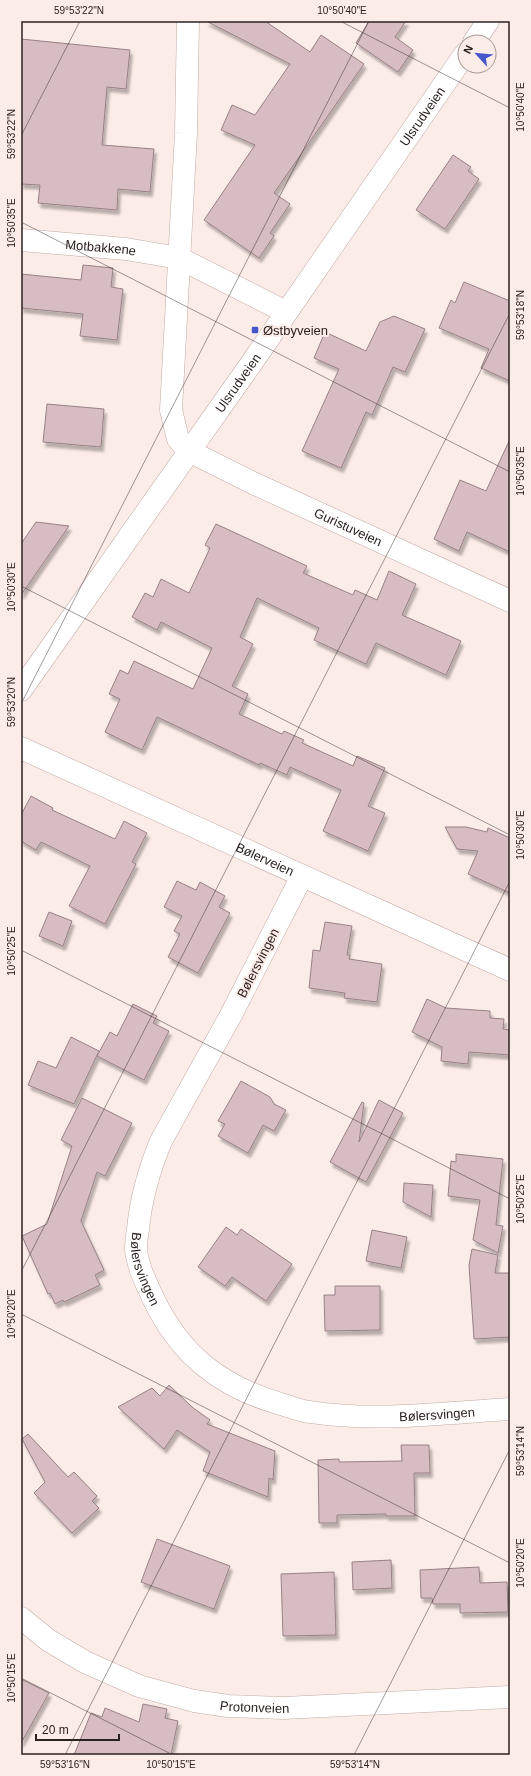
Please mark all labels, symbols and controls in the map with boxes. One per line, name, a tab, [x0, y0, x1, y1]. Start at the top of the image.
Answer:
text: 59°53'22"N	[54, 5, 104, 16]
text: 10°50'40"E	[317, 5, 367, 16]
north arrow	[457, 34, 497, 74]
text: N	[461, 43, 475, 56]
text: 10°50'40"E	[515, 82, 526, 132]
street label: Ulsrudveien	[396, 84, 448, 149]
text: 59°53'22"N	[6, 109, 17, 159]
text: 10°50'35"E	[6, 198, 17, 248]
street label: Motbakkene	[65, 236, 137, 258]
text: 59°53'18"N	[515, 290, 526, 340]
place label: Østbyveien	[263, 323, 328, 338]
marker: Østbyveien	[250, 325, 260, 335]
street label: Ulsrudveien	[212, 350, 264, 415]
text: 10°50'35"E	[515, 446, 526, 496]
street label: Guristuveien	[312, 505, 385, 549]
text: 10°50'30"E	[6, 562, 17, 612]
text: 59°53'20"N	[6, 677, 17, 727]
text: 10°50'30"E	[515, 810, 526, 860]
street label: Bølerveien	[234, 839, 296, 878]
text: 10°50'25"E	[6, 926, 17, 976]
street label: Bølersvingen	[234, 926, 282, 1000]
text: 10°50'25"E	[515, 1174, 526, 1224]
street label: Bølersvingen	[128, 1231, 163, 1308]
text: 10°50'20"E	[6, 1289, 17, 1339]
street label: Bølersvingen	[399, 1404, 475, 1424]
text: 59°53'14"N	[515, 1426, 526, 1476]
text: 10°50'20"E	[515, 1538, 526, 1588]
text: 10°50'15"E	[6, 1653, 17, 1703]
street label: Protonveien	[219, 1697, 290, 1716]
scale bar	[36, 1716, 119, 1742]
text: 20 m	[42, 1723, 69, 1737]
text: 59°53'16"N	[40, 1759, 90, 1770]
text: 10°50'15"E	[146, 1759, 196, 1770]
text: 59°53'14"N	[330, 1759, 380, 1770]

